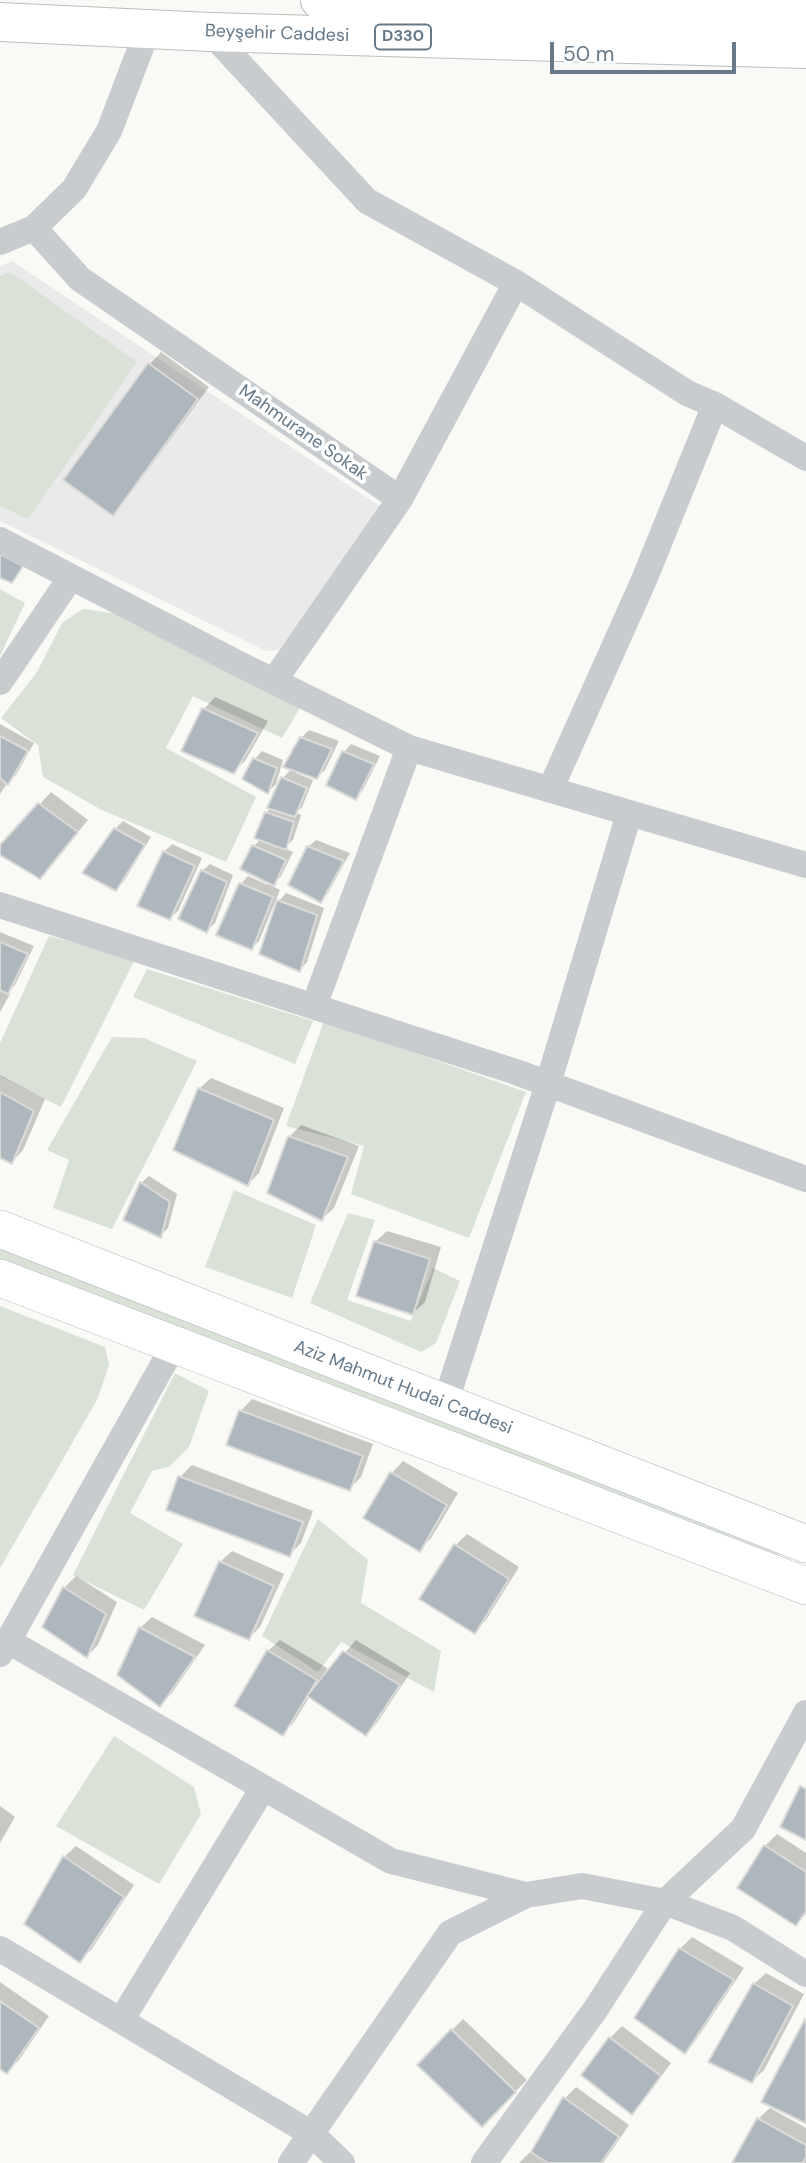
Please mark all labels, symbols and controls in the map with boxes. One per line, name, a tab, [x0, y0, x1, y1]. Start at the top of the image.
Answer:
street label: Beyşehir Caddesi	[204, 21, 350, 47]
road number: D330	[375, 24, 431, 50]
scale bar	[554, 28, 740, 72]
text: 50 m	[563, 40, 614, 68]
street label: Mahmurane Sokak	[234, 380, 372, 486]
street label: Aziz Mahmut Hudai Caddesi	[291, 1336, 515, 1440]

